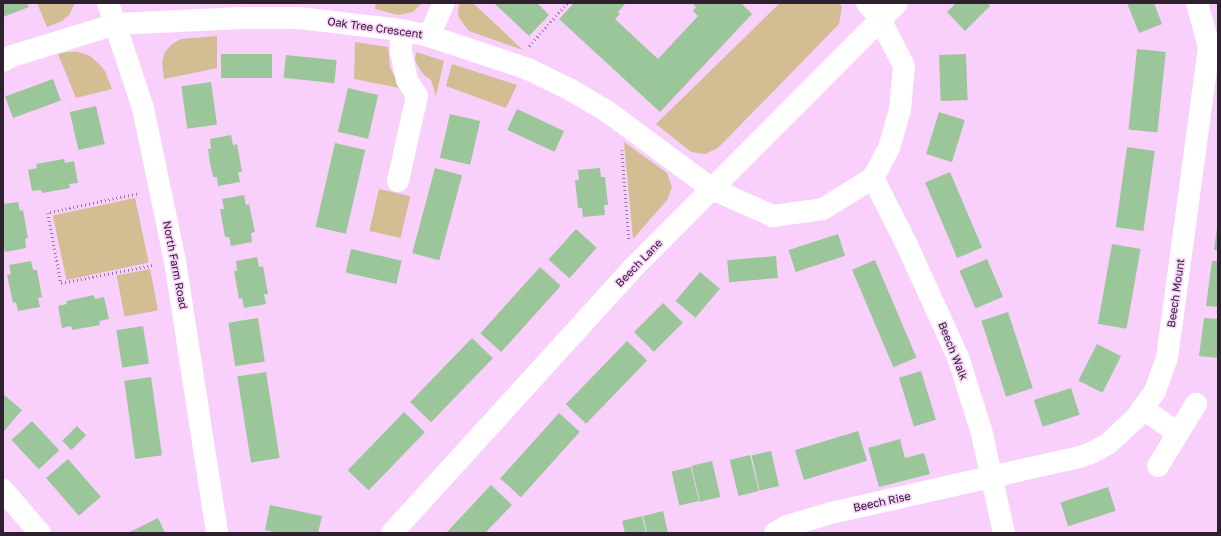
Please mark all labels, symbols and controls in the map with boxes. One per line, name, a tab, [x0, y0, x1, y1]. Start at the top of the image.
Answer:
street label: Oak Tree Crescent	[326, 15, 424, 41]
street label: North Farm Road	[160, 220, 190, 310]
street label: Beech Lane	[613, 236, 665, 290]
street label: Beech Mount	[1165, 258, 1187, 328]
street label: Beech Walk	[935, 320, 971, 382]
street label: Beech Rise	[852, 489, 912, 515]

